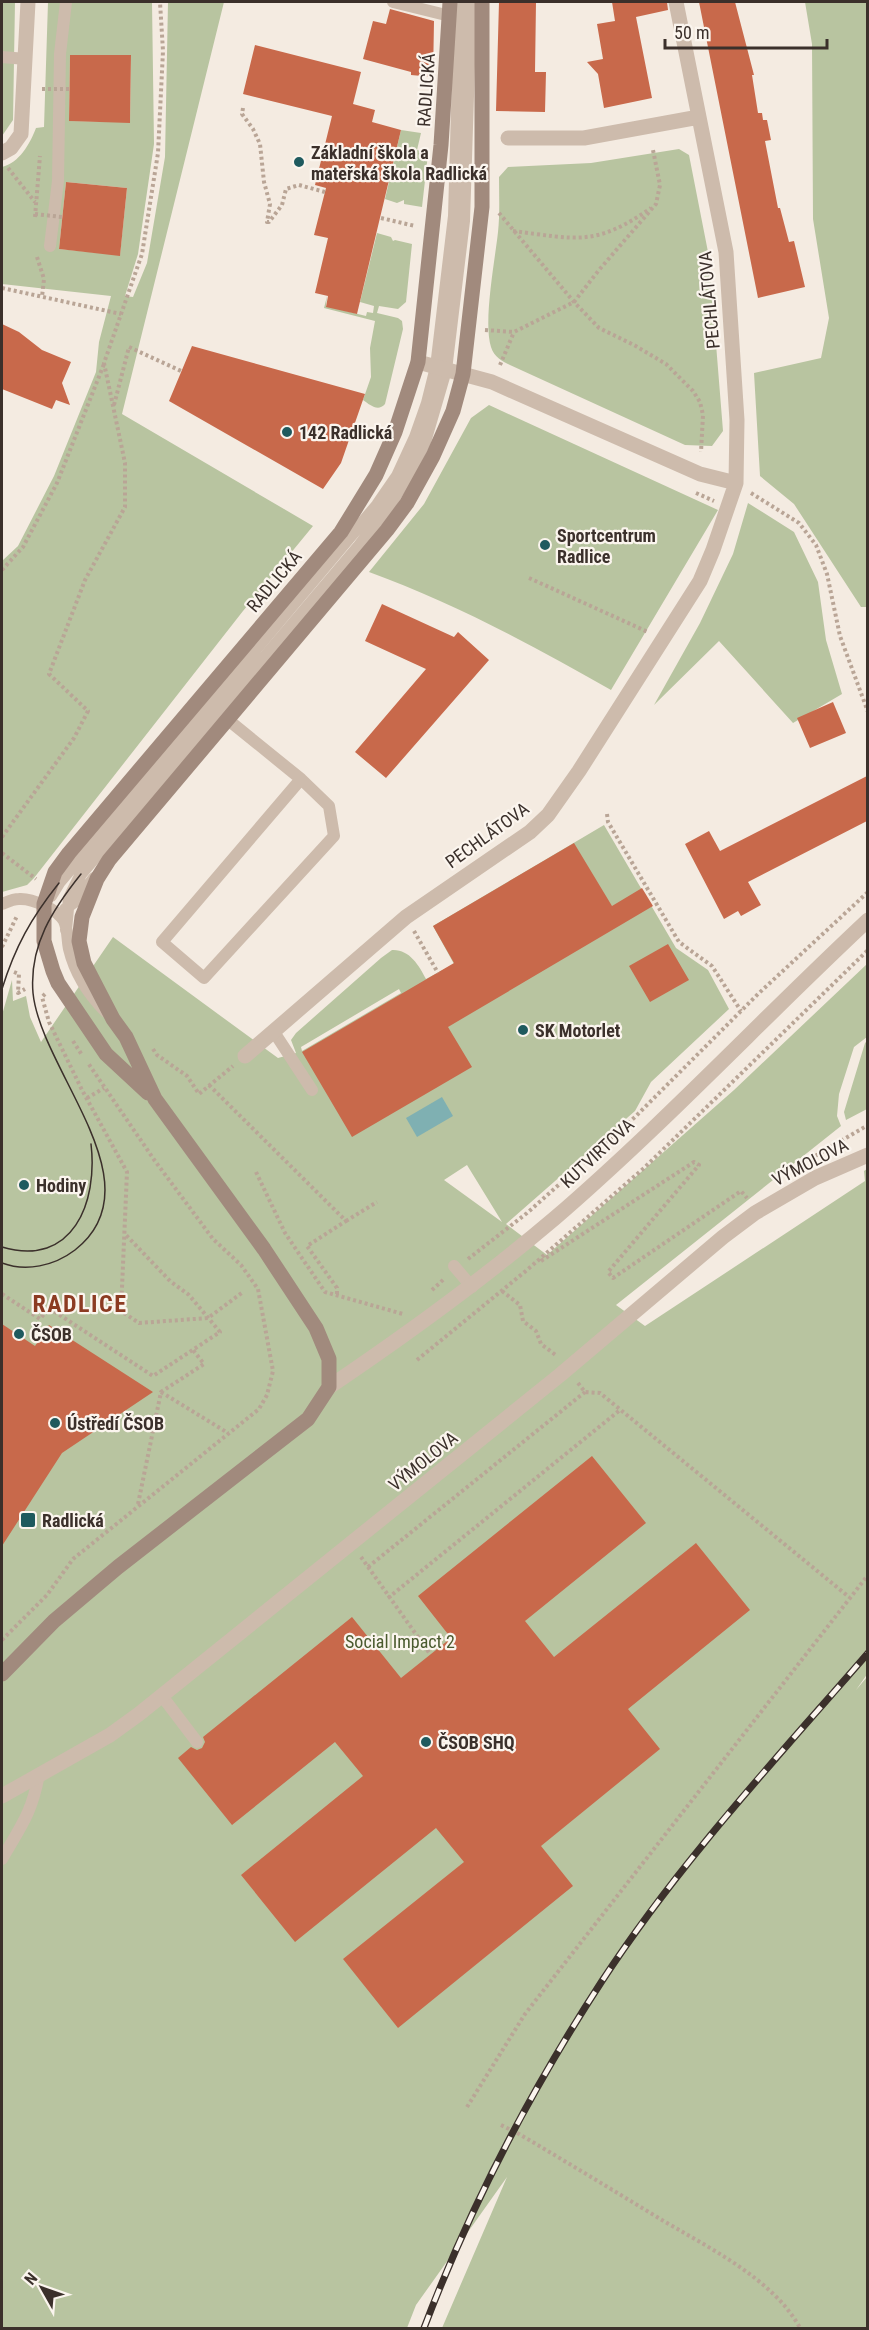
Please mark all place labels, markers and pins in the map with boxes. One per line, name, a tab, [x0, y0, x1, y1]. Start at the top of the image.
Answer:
place label: Základní škola a mateřská škola Radlická	[311, 142, 487, 184]
marker: Základní škola a mateřská škola Radlická	[292, 155, 306, 169]
place label: 142 Radlická	[299, 422, 392, 443]
marker: 142 Radlická	[280, 425, 294, 439]
place label: Sportcentrum Radlice	[557, 525, 656, 567]
marker: Sportcentrum Radlice	[538, 538, 552, 552]
place label: SK Motorlet	[535, 1020, 621, 1041]
marker: SK Motorlet	[516, 1023, 530, 1037]
place label: Hodiny	[36, 1175, 86, 1196]
marker: Hodiny	[17, 1178, 31, 1192]
place label: ČSOB	[31, 1324, 72, 1345]
marker: ČSOB	[12, 1327, 26, 1341]
place label: Ústředí ČSOB	[67, 1413, 164, 1434]
marker: Ústředí ČSOB	[48, 1416, 62, 1430]
place label: Radlická	[42, 1510, 104, 1531]
marker: Radlická	[19, 1511, 37, 1529]
place label: ČSOB SHQ	[438, 1732, 515, 1753]
marker: ČSOB SHQ	[419, 1735, 433, 1749]

